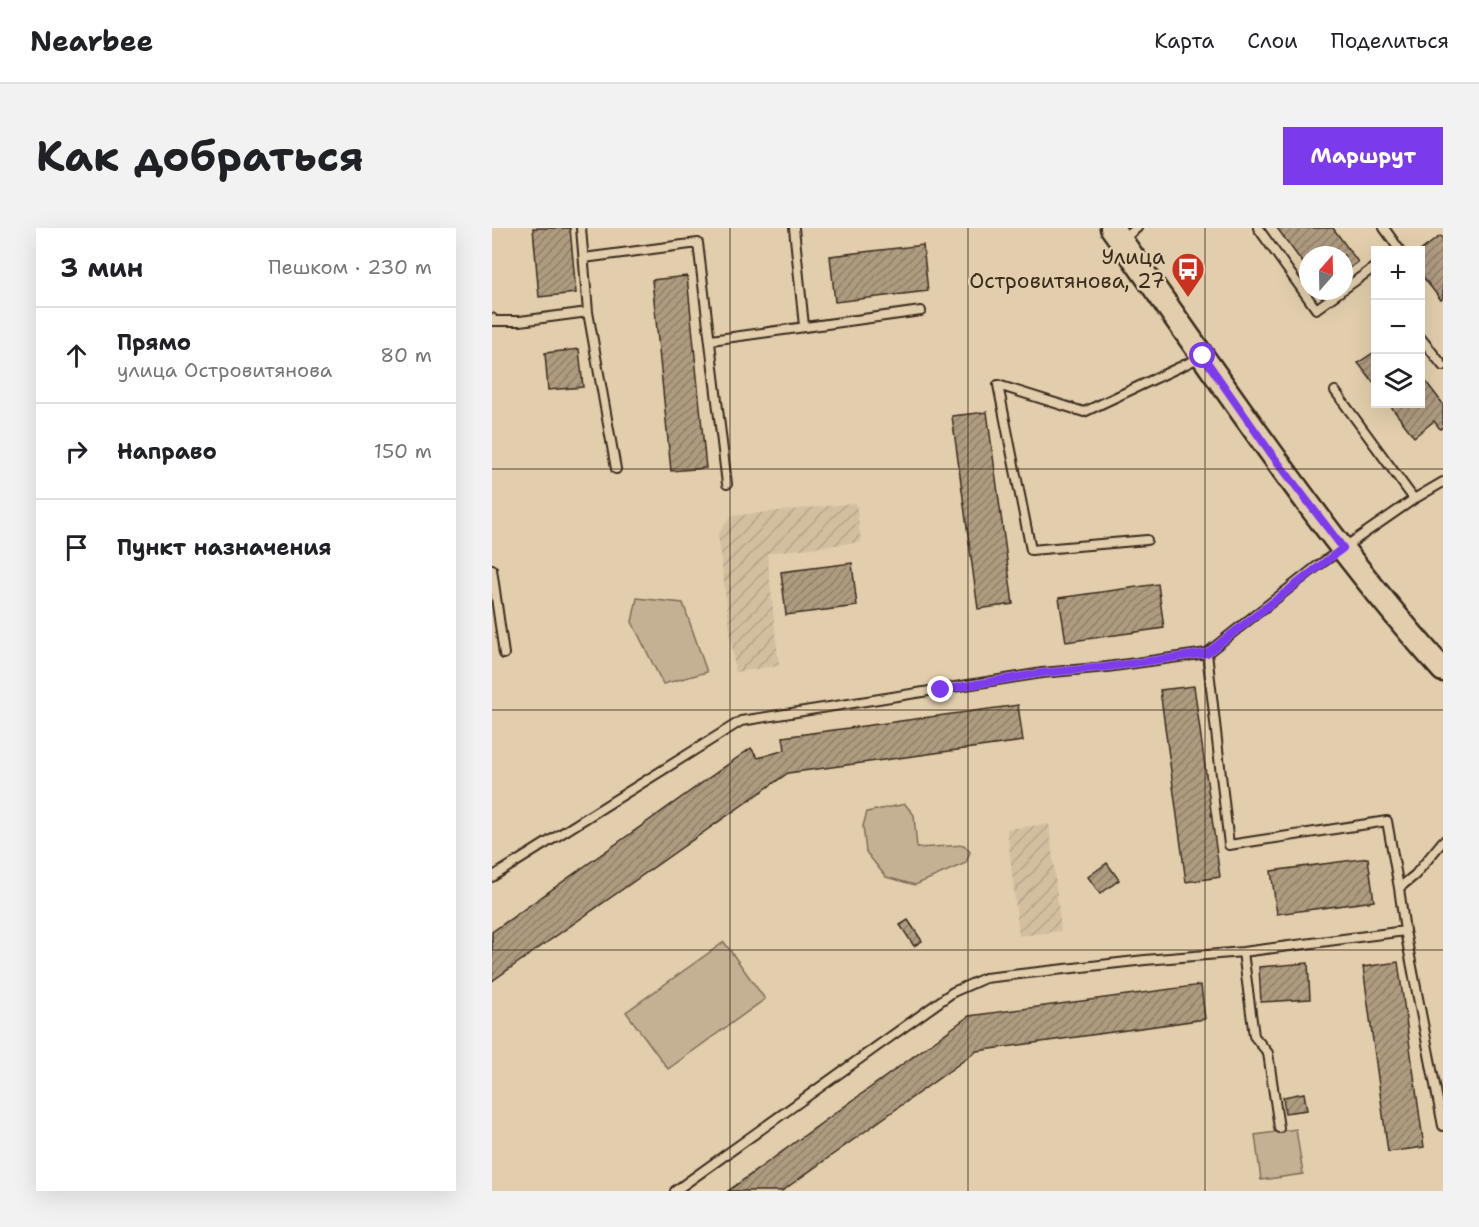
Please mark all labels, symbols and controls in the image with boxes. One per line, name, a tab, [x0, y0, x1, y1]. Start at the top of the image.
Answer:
text: Nearbee	[30, 22, 153, 60]
text: Карта	[1154, 27, 1214, 55]
text: Слои	[1247, 27, 1298, 55]
text: Поделиться	[1331, 27, 1449, 55]
button: Маршрут	[1283, 127, 1443, 185]
text: Как добраться	[36, 128, 364, 184]
place label: Улица Островитянова, 27	[969, 243, 1165, 295]
north arrow	[1299, 246, 1353, 300]
map controls	[1371, 246, 1425, 408]
button: +	[1371, 246, 1425, 300]
text: 3 мин	[60, 250, 143, 285]
bus stop icon: Улица Островитянова, 27	[1170, 251, 1206, 298]
text: Пешком · 230 m	[268, 254, 432, 280]
button: −	[1371, 300, 1425, 354]
text: Прямо	[117, 328, 191, 357]
icon: ahead	[60, 339, 93, 372]
text: 80 m	[380, 342, 432, 368]
route start	[1189, 342, 1215, 368]
button: layers	[1371, 354, 1425, 408]
text: улица Островитянова	[117, 357, 332, 383]
icon: right	[60, 435, 93, 468]
text: Направо	[117, 437, 217, 466]
text: 150 m	[374, 438, 432, 464]
icon: arrive	[60, 531, 93, 564]
text: Пункт назначения	[117, 533, 331, 562]
route end	[927, 676, 953, 702]

